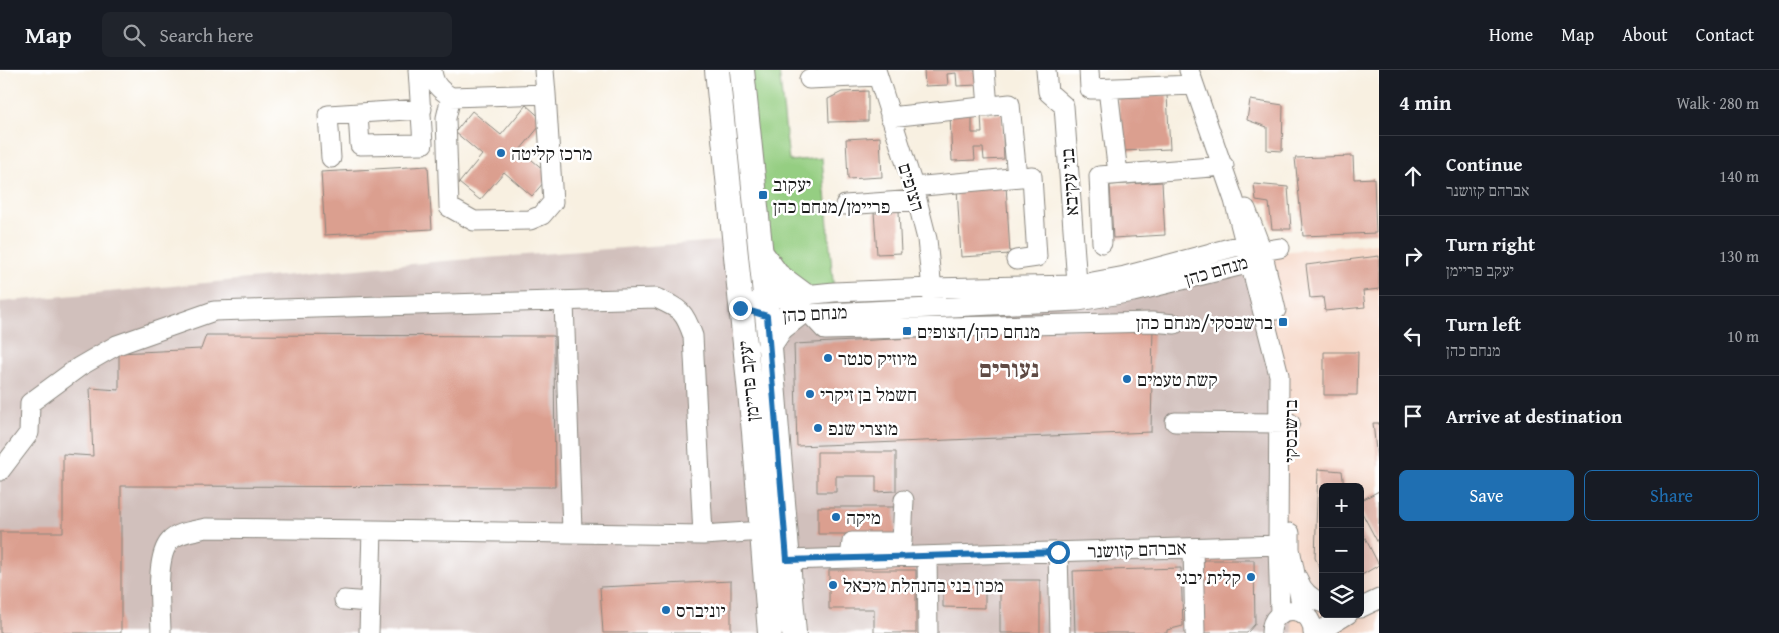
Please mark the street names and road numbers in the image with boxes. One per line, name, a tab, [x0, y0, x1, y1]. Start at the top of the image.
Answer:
street label: בני עקיבא	[1053, 147, 1085, 217]
street label: הצופים	[891, 159, 933, 215]
street label: מנחם כהן	[1181, 248, 1251, 292]
street label: מנחם כהן	[782, 297, 848, 329]
street label: יעקב פריימן	[730, 339, 766, 423]
street label: ברשבסקי	[1276, 399, 1304, 463]
street label: אברהם קזושנר	[1087, 533, 1187, 565]

